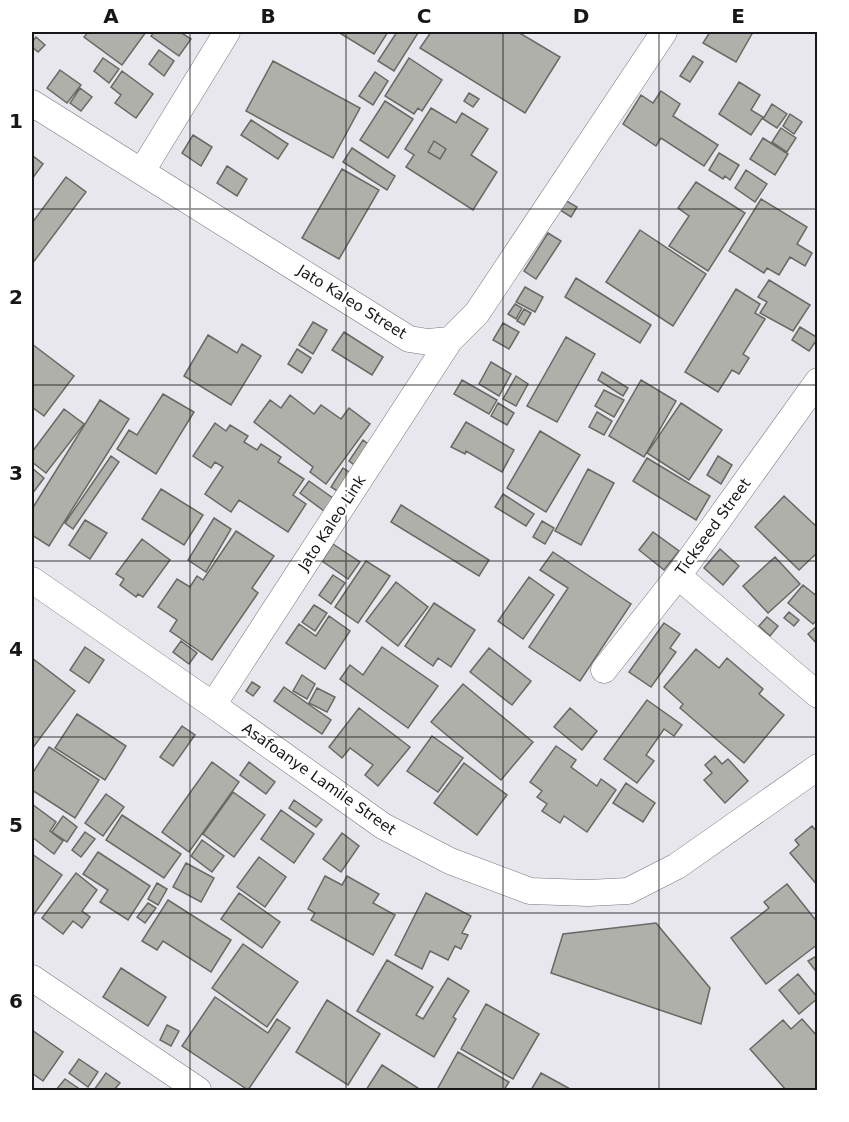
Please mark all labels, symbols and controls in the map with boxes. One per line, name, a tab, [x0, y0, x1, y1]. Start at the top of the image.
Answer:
text: A	[103, 4, 119, 28]
text: B	[260, 4, 276, 28]
text: C	[417, 4, 431, 28]
text: D	[573, 4, 589, 28]
text: E	[731, 4, 745, 28]
text: 1	[9, 109, 23, 133]
street label: Jato Kaleo Street	[293, 261, 410, 343]
text: 2	[9, 285, 23, 309]
text: 3	[9, 461, 23, 485]
street label: Jato Kaleo Link	[294, 472, 370, 575]
street label: Tickseed Street	[671, 475, 754, 580]
text: 4	[9, 637, 23, 661]
street label: Asafoanye Lamile Street	[239, 719, 399, 839]
text: 5	[9, 813, 23, 837]
text: 6	[9, 989, 23, 1013]

